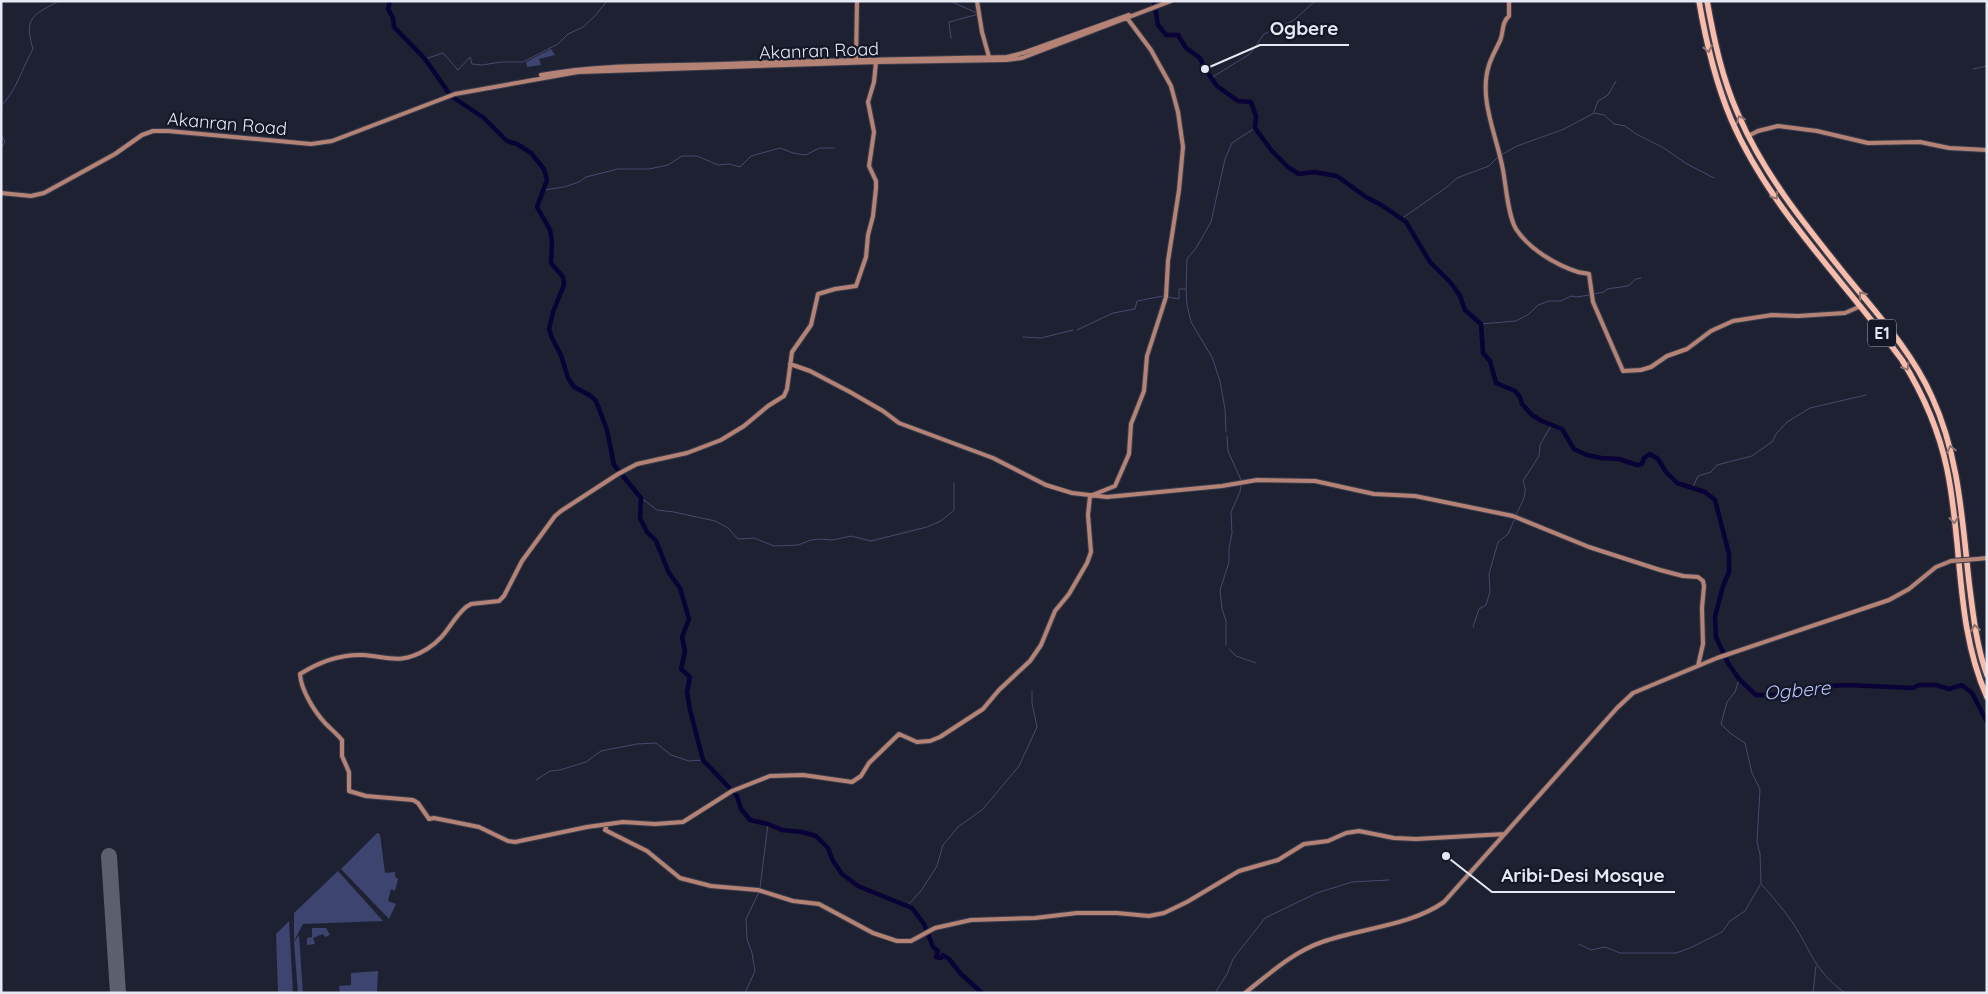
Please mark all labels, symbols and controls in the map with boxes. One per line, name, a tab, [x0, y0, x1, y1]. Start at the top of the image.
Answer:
callout: Ogbere	[1260, 11, 1349, 45]
text: Ogbere	[1270, 16, 1338, 40]
street label: Akanran Road	[759, 37, 879, 64]
one-way arrow	[1702, 45, 1713, 54]
street label: Akanran Road	[166, 107, 288, 140]
one-way arrow	[1736, 115, 1747, 124]
one-way arrow	[1768, 191, 1778, 200]
one-way arrow	[1859, 292, 1867, 301]
road number: E1	[1868, 319, 1896, 346]
one-way arrow	[1899, 361, 1909, 370]
one-way arrow	[1946, 445, 1957, 454]
one-way arrow	[1948, 516, 1959, 524]
one-way arrow	[1970, 623, 1981, 631]
water label: Ogbere	[1763, 675, 1832, 705]
callout: Aribi-Desi Mosque	[1492, 858, 1675, 892]
text: Aribi-Desi Mosque	[1501, 863, 1665, 887]

